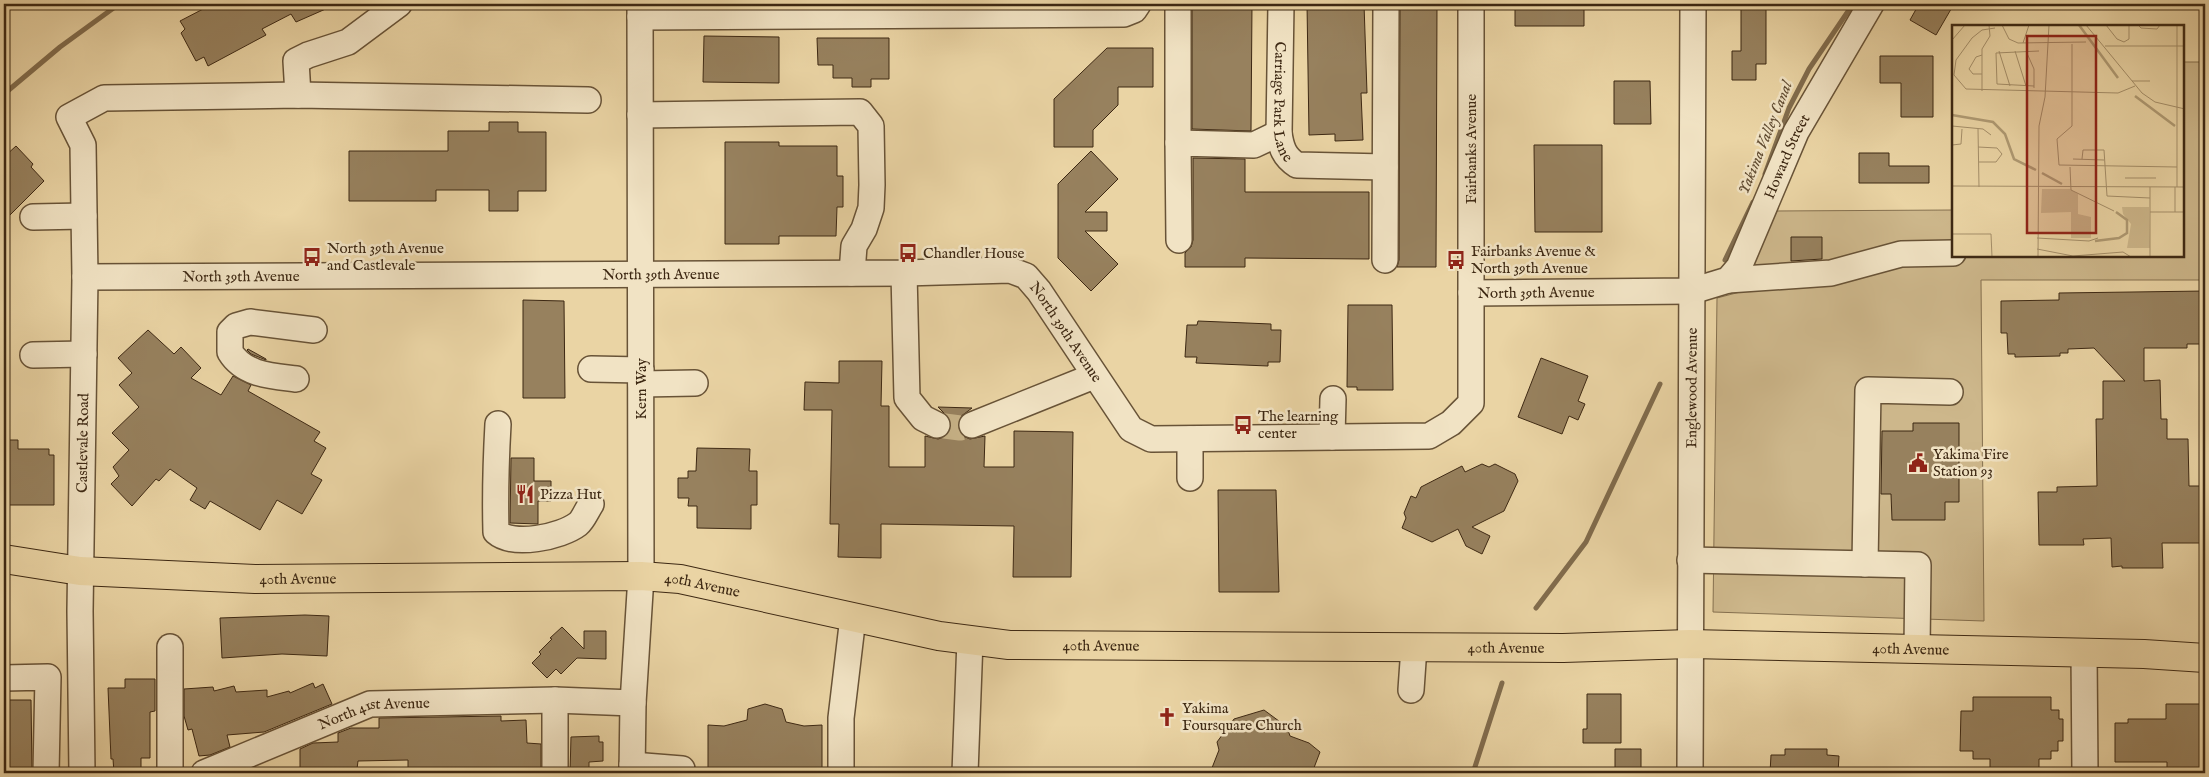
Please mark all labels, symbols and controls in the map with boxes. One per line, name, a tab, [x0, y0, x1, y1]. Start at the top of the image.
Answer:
inset map	[1952, 25, 2184, 258]
street label: Carriage Park Lane	[1269, 41, 1297, 166]
water label: Yakima Valley Canal	[1734, 77, 1798, 197]
street label: Fairbanks Avenue	[1462, 94, 1481, 204]
street label: Howard Street	[1759, 111, 1814, 202]
place label: North 39th Avenue and Castlevale	[327, 239, 444, 275]
bus stop icon: Chandler House	[897, 242, 919, 264]
place label: Fairbanks Avenue & North 39th Avenue	[1471, 242, 1596, 278]
place label: Chandler House	[923, 244, 1025, 263]
bus stop icon: North 39th Avenue and Castlevale	[301, 246, 323, 268]
bus stop icon: Fairbanks Avenue & North 39th Avenue	[1445, 249, 1467, 271]
street label: North 39th Avenue	[602, 264, 720, 284]
street label: North 39th Avenue	[182, 266, 300, 286]
street label: North 39th Avenue	[1026, 278, 1107, 386]
street label: North 39th Avenue	[1477, 282, 1595, 302]
street label: Englewood Avenue	[1682, 328, 1701, 448]
street label: Kern Way	[632, 358, 651, 420]
street label: Castlevale Road	[72, 392, 93, 493]
place label: The learning center	[1258, 407, 1339, 443]
bus stop icon: The learning center	[1232, 414, 1254, 436]
place label: Yakima Fire Station 93	[1933, 445, 2009, 481]
public building icon: Yakima Fire Station 93	[1907, 452, 1929, 474]
restaurant icon: Pizza Hut	[514, 483, 536, 505]
place label: Pizza Hut	[540, 485, 602, 504]
street label: 40th Avenue	[664, 568, 742, 601]
street label: 40th Avenue	[259, 569, 337, 588]
street label: 40th Avenue	[1062, 636, 1140, 655]
street label: 40th Avenue	[1467, 638, 1545, 657]
street label: 40th Avenue	[1872, 639, 1950, 659]
street label: North 41st Avenue	[315, 693, 430, 734]
place label: Yakima Foursquare Church	[1182, 699, 1302, 735]
church icon: Yakima Foursquare Church	[1156, 706, 1178, 728]

